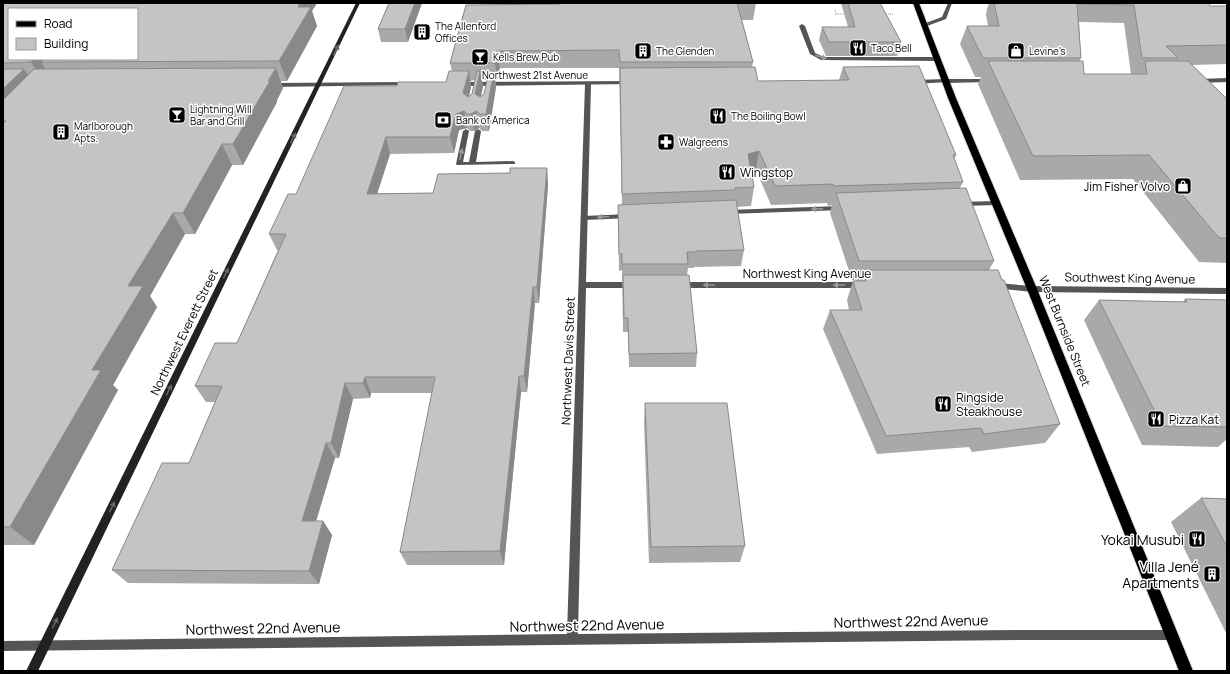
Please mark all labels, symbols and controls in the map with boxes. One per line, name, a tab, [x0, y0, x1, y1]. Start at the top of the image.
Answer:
legend	[8, 8, 138, 60]
text: Road	[44, 15, 72, 32]
place label: The Allenford Offices	[435, 19, 496, 45]
building icon: The Allenford Offices	[412, 22, 432, 42]
text: Building	[44, 35, 88, 52]
restaurant icon: Taco Bell	[848, 38, 868, 58]
building icon: The Glenden	[633, 41, 653, 61]
place label: Taco Bell	[871, 41, 912, 55]
shop icon: Levine's	[1006, 41, 1026, 61]
one-way arrow	[332, 44, 339, 55]
place label: The Glenden	[656, 44, 714, 58]
place label: Levine's	[1029, 44, 1066, 58]
bar icon: Kells Brew Pub	[470, 47, 490, 67]
place label: Kells Brew Pub	[493, 50, 559, 64]
one-way arrow	[816, 54, 828, 60]
street label: Northwest 21st Avenue	[482, 68, 588, 82]
place label: Lightning Will Bar and Grill	[190, 102, 252, 128]
bar icon: Lightning Will Bar and Grill	[167, 105, 187, 125]
restaurant icon: The Boiling Bowl	[708, 106, 728, 126]
place label: The Boiling Bowl	[731, 109, 806, 123]
bank icon: Bank of America	[433, 110, 453, 130]
place label: Bank of America	[456, 113, 530, 127]
place label: Marlborough Apts.	[74, 119, 133, 145]
building icon: Marlborough Apts.	[51, 122, 71, 142]
one-way arrow	[290, 132, 296, 143]
pharmacy icon: Walgreens	[656, 132, 676, 152]
place label: Walgreens	[679, 135, 728, 149]
one-way arrow	[459, 148, 465, 160]
restaurant icon: Wingstop	[717, 162, 737, 182]
place label: Wingstop	[740, 164, 793, 181]
shop icon: Jim Fisher Volvo	[1173, 176, 1193, 196]
place label: Jim Fisher Volvo	[1084, 178, 1170, 195]
one-way arrow	[810, 206, 823, 212]
one-way arrow	[596, 214, 609, 220]
street label: Northwest King Avenue	[743, 265, 871, 282]
street label: Northwest Everett Street	[146, 266, 222, 398]
one-way arrow	[223, 267, 230, 279]
street label: Southwest King Avenue	[1065, 268, 1195, 288]
street label: West Burnside Street	[1035, 273, 1095, 389]
one-way arrow	[702, 282, 715, 288]
one-way arrow	[832, 282, 845, 288]
street label: Northwest Davis Street	[557, 296, 579, 425]
one-way arrow	[166, 384, 172, 396]
place label: Ringside Steakhouse	[956, 389, 1022, 420]
restaurant icon: Ringside Steakhouse	[933, 394, 953, 414]
restaurant icon: Pizza Kat	[1146, 409, 1166, 429]
place label: Pizza Kat	[1169, 411, 1219, 428]
one-way arrow	[109, 501, 115, 512]
restaurant icon: Yokai Musubi	[1187, 529, 1207, 549]
place label: Yokai Musubi	[1101, 530, 1184, 549]
place label: Villa Jené Apartments	[1122, 557, 1199, 592]
building icon: Villa Jené Apartments	[1202, 564, 1222, 584]
street label: Northwest 22nd Avenue	[834, 610, 988, 632]
street label: Northwest 22nd Avenue	[510, 614, 664, 636]
street label: Northwest 22nd Avenue	[186, 617, 340, 639]
one-way arrow	[52, 618, 58, 629]

